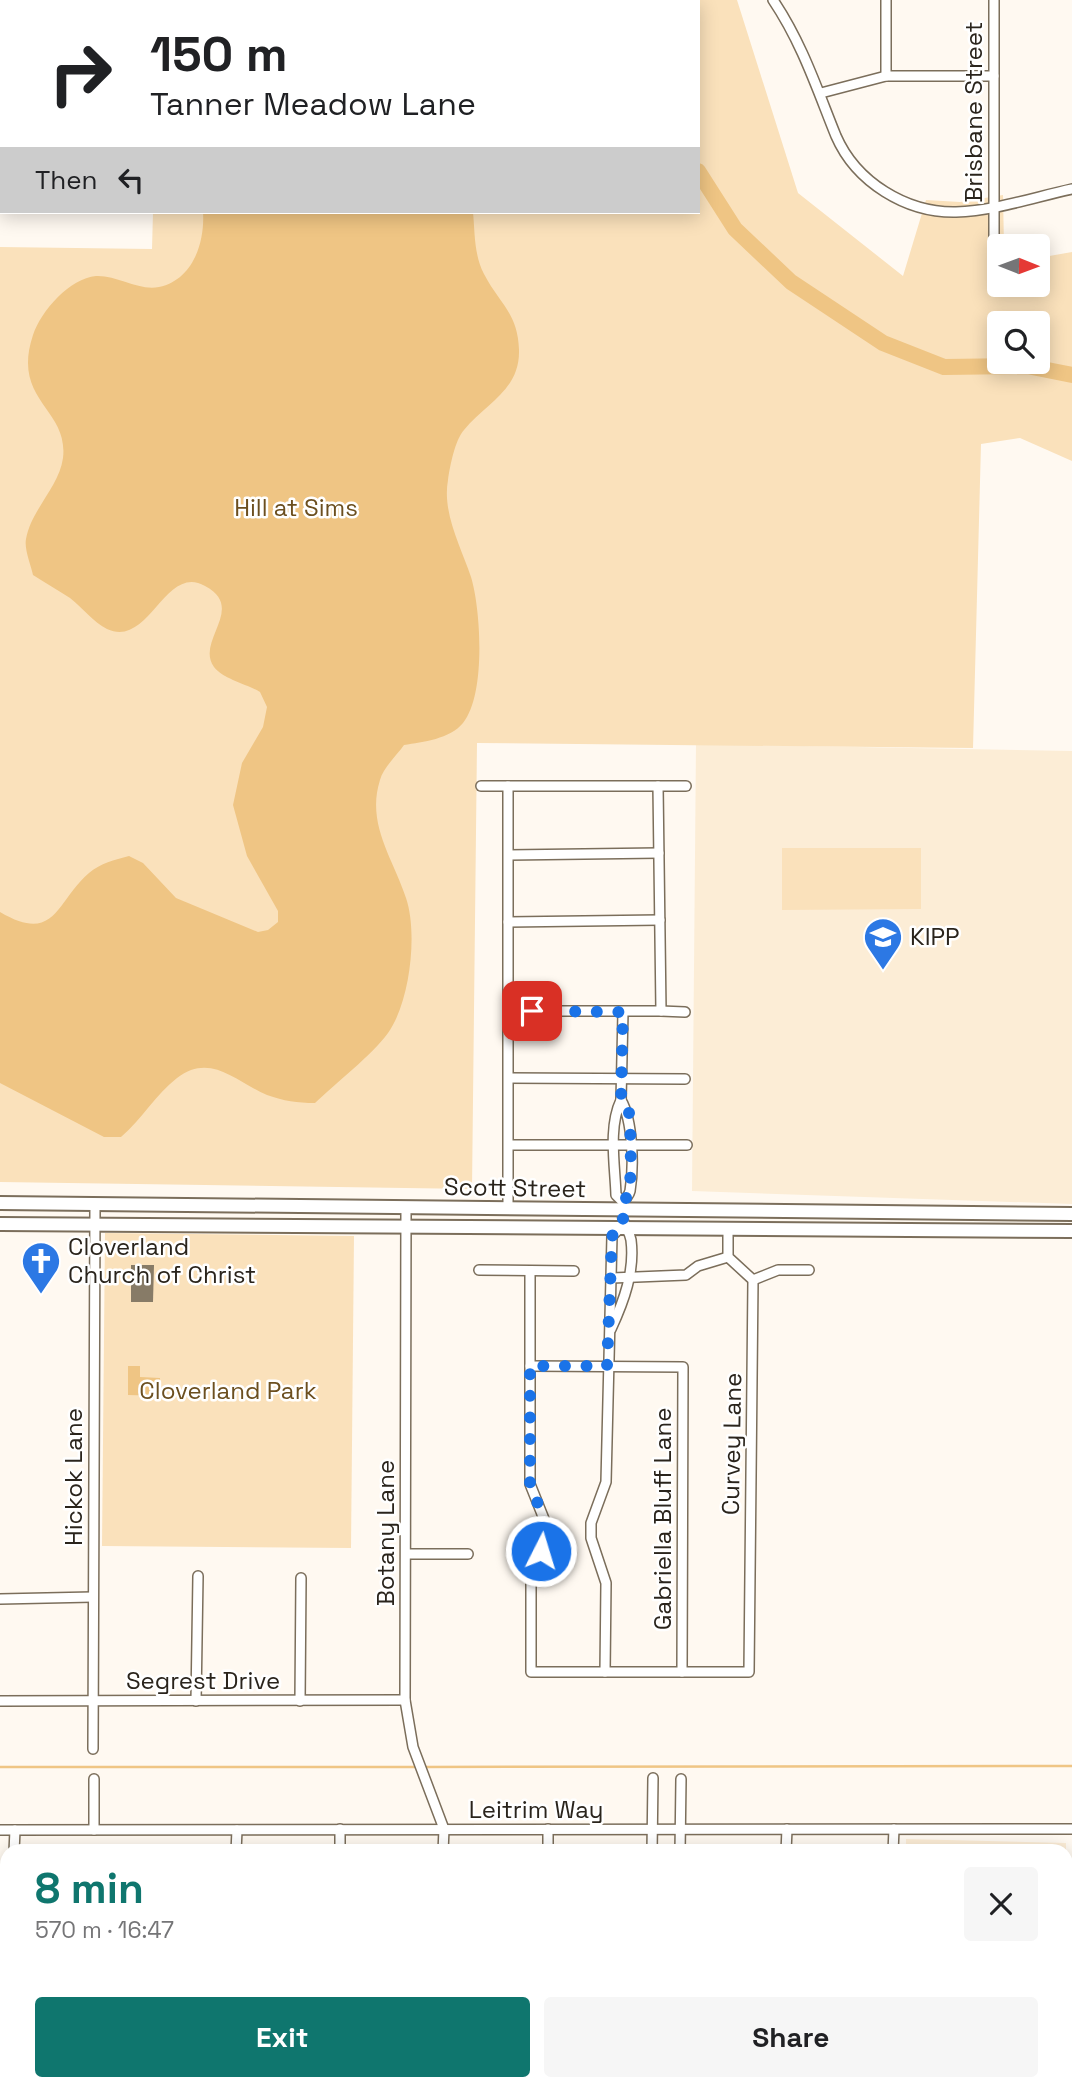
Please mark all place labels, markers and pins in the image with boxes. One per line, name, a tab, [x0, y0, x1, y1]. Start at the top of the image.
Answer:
school or university icon: KIPP	[862, 916, 904, 971]
place label: KIPP	[910, 921, 959, 952]
pin	[502, 981, 562, 1041]
place label: Cloverland Church of Christ	[68, 1231, 256, 1290]
church icon: Cloverland Church of Christ	[20, 1240, 62, 1295]

